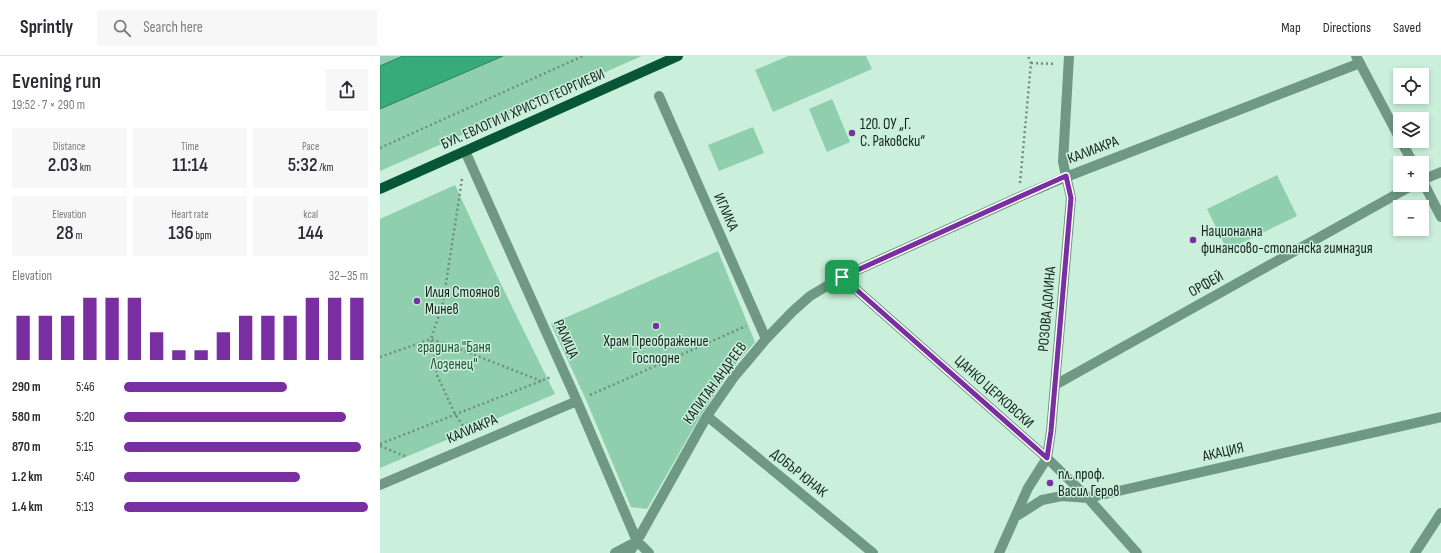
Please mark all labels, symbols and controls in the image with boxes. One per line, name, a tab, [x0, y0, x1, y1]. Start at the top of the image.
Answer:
search box	[97, 10, 377, 46]
text: Sprintly	[20, 16, 73, 39]
icon: search	[111, 17, 133, 39]
text: Search here	[143, 18, 203, 37]
text: Map	[1281, 19, 1301, 36]
text: Directions	[1323, 19, 1371, 36]
text: Saved	[1393, 19, 1421, 36]
street label: БУЛ. ЕВЛОГИ И ХРИСТО ГЕОРГИЕВИ	[438, 64, 608, 154]
text: Evening run	[12, 68, 101, 95]
map controls	[1393, 68, 1429, 236]
button: locate	[1393, 68, 1429, 104]
button: share	[326, 69, 368, 111]
text: 19:52 · 7 × 290 m	[12, 97, 85, 113]
button: layers	[1393, 112, 1429, 148]
place label: 120. ОУ „Г. С. Раковски“	[860, 115, 925, 151]
marker: 120. ОУ „Г. С. Раковски“	[847, 128, 857, 138]
street label: КАЛИАКРА	[1065, 131, 1122, 168]
text: Distance	[53, 140, 86, 153]
text: Time	[181, 140, 199, 153]
text: Pace	[302, 140, 319, 153]
text: 2.03	[48, 153, 78, 177]
text: 11:14	[172, 153, 208, 177]
text: 5:32	[288, 153, 318, 177]
button: +	[1393, 156, 1429, 192]
text: km	[78, 161, 91, 174]
text: /km	[318, 161, 334, 174]
street label: ИГЛИКА	[709, 190, 743, 235]
button: −	[1393, 200, 1429, 236]
text: Elevation	[52, 208, 86, 221]
text: Heart rate	[171, 208, 209, 221]
text: kcal	[303, 208, 318, 221]
text: 28	[56, 221, 74, 245]
text: 136	[168, 221, 194, 245]
text: 144	[298, 221, 323, 245]
place label: Национална финансово-стопанска гимназия	[1201, 222, 1373, 258]
text: m	[74, 229, 83, 242]
text: bpm	[194, 229, 212, 242]
marker: Национална финансово-стопанска гимназия	[1188, 235, 1198, 245]
pin	[825, 260, 859, 294]
street label: РОЗОВА ДОЛИНА	[1034, 265, 1060, 352]
icon: arrive	[831, 266, 853, 288]
street label: ОРФЕЙ	[1185, 267, 1227, 301]
text: Elevation	[12, 268, 52, 284]
text: 32–35 m	[329, 268, 368, 284]
place label: Илия Стоянов Минев	[425, 283, 500, 319]
marker: Илия Стоянов Минев	[412, 296, 422, 306]
street label: РАЛИЦА	[549, 316, 583, 362]
marker: Храм Преображение Господне	[651, 321, 661, 331]
place label: Храм Преображение Господне	[603, 332, 708, 368]
park label: градина "Баня Лозенец"	[417, 338, 491, 374]
street label: КАПИТАН АНДРЕЕВ	[679, 338, 751, 428]
street label: ЦАНКО ЦЕРКОВСКИ	[950, 351, 1038, 433]
text: 290 m	[12, 379, 41, 395]
text: 5:46	[76, 379, 95, 395]
text: 580 m	[12, 409, 41, 425]
text: 5:20	[76, 409, 95, 425]
street label: КАЛИАКРА	[444, 410, 501, 448]
street label: АКАЦИЯ	[1200, 438, 1246, 466]
text: 870 m	[12, 439, 41, 455]
text: 5:15	[76, 439, 93, 455]
street label: ДОБЪР ЮНАК	[767, 444, 831, 502]
place label: пл. проф. Васил Геров	[1058, 465, 1120, 501]
text: 1.2 km	[12, 469, 42, 485]
text: 5:40	[76, 469, 95, 485]
marker: пл. проф. Васил Геров	[1045, 478, 1055, 488]
text: 1.4 km	[12, 499, 43, 515]
text: 5:13	[76, 499, 94, 515]

